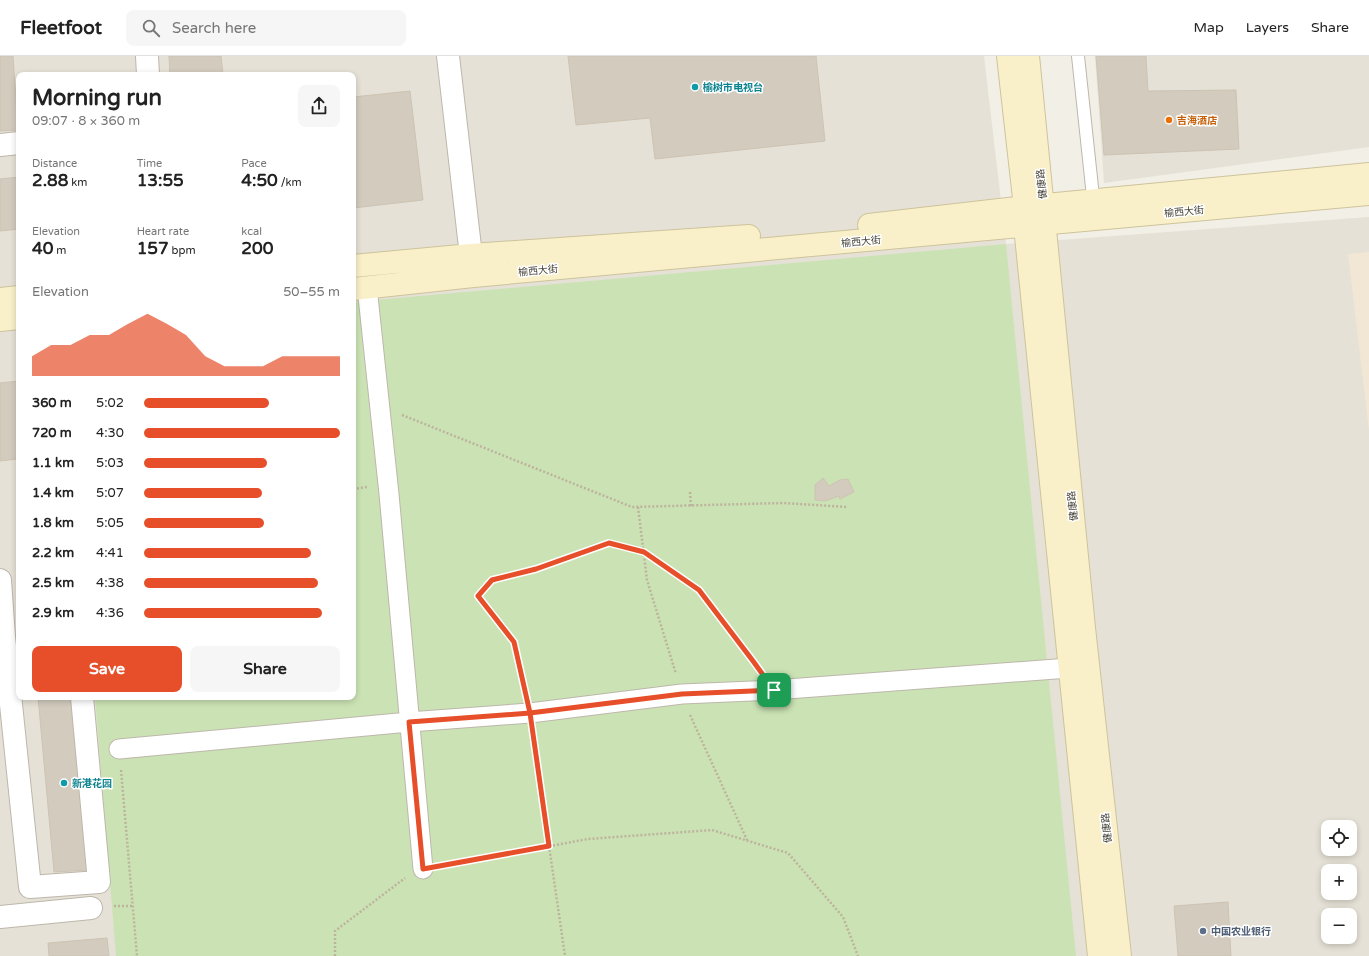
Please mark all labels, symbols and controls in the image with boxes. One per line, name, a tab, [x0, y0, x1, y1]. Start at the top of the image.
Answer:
search box	[126, 10, 406, 46]
text: Fleetfoot	[20, 17, 102, 39]
icon: search	[140, 17, 162, 39]
text: Search here	[172, 19, 256, 37]
text: Map	[1194, 19, 1224, 36]
text: Layers	[1246, 19, 1289, 36]
text: Share	[1311, 19, 1349, 36]
place label: 榆树市电视台	[702, 81, 763, 94]
marker: 榆树市电视台	[690, 82, 700, 92]
text: Morning run	[32, 85, 162, 111]
button: share	[298, 85, 340, 127]
text: 09:07 · 8 × 360 m	[32, 113, 140, 129]
marker: 吉海酒店	[1164, 115, 1174, 125]
place label: 吉海酒店	[1177, 115, 1217, 127]
text: Distance	[32, 157, 77, 170]
text: Time	[137, 157, 162, 170]
text: Pace	[241, 157, 267, 170]
street label: 健康路	[1034, 168, 1050, 199]
text: 2.88	[32, 170, 68, 191]
text: 13:55	[137, 170, 184, 191]
text: 4:50	[241, 170, 278, 191]
text: km	[68, 176, 87, 189]
text: /km	[278, 176, 302, 189]
street label: 榆西大街	[1164, 204, 1205, 220]
text: Elevation	[32, 225, 80, 238]
text: Heart rate	[137, 225, 189, 238]
text: kcal	[241, 225, 262, 238]
street label: 榆西大街	[841, 234, 882, 250]
text: 40	[32, 238, 53, 259]
text: 157	[137, 238, 169, 259]
text: 200	[241, 238, 273, 259]
text: m	[53, 244, 66, 257]
text: bpm	[169, 244, 196, 257]
street label: 榆西大街	[518, 263, 559, 279]
text: Elevation	[32, 284, 89, 300]
text: 50–55 m	[283, 284, 340, 300]
text: 360 m	[32, 395, 72, 411]
text: 5:02	[96, 395, 124, 411]
text: 720 m	[32, 425, 72, 441]
text: 4:30	[96, 425, 124, 441]
text: 1.1 km	[32, 455, 74, 471]
text: 5:03	[96, 455, 124, 471]
text: 1.4 km	[32, 485, 74, 501]
text: 5:07	[96, 485, 124, 501]
street label: 健康路	[1065, 490, 1081, 521]
text: 1.8 km	[32, 515, 74, 531]
text: 5:05	[96, 515, 124, 531]
text: 2.2 km	[32, 545, 74, 561]
text: 4:41	[96, 545, 124, 561]
text: 2.5 km	[32, 575, 74, 591]
text: 4:38	[96, 575, 124, 591]
text: 2.9 km	[32, 605, 74, 621]
text: 4:36	[96, 605, 124, 621]
button: Save	[32, 646, 182, 692]
button: Share	[190, 646, 340, 692]
pin	[757, 673, 791, 707]
icon: arrive	[763, 679, 785, 701]
marker: 新港花园	[59, 778, 69, 788]
place label: 新港花园	[72, 778, 112, 790]
street label: 健康路	[1099, 812, 1115, 843]
map controls	[1321, 820, 1357, 944]
button: locate	[1321, 820, 1357, 856]
button: +	[1321, 864, 1357, 900]
button: −	[1321, 908, 1357, 944]
marker: 中国农业银行	[1198, 926, 1208, 936]
place label: 中国农业银行	[1211, 926, 1271, 938]

